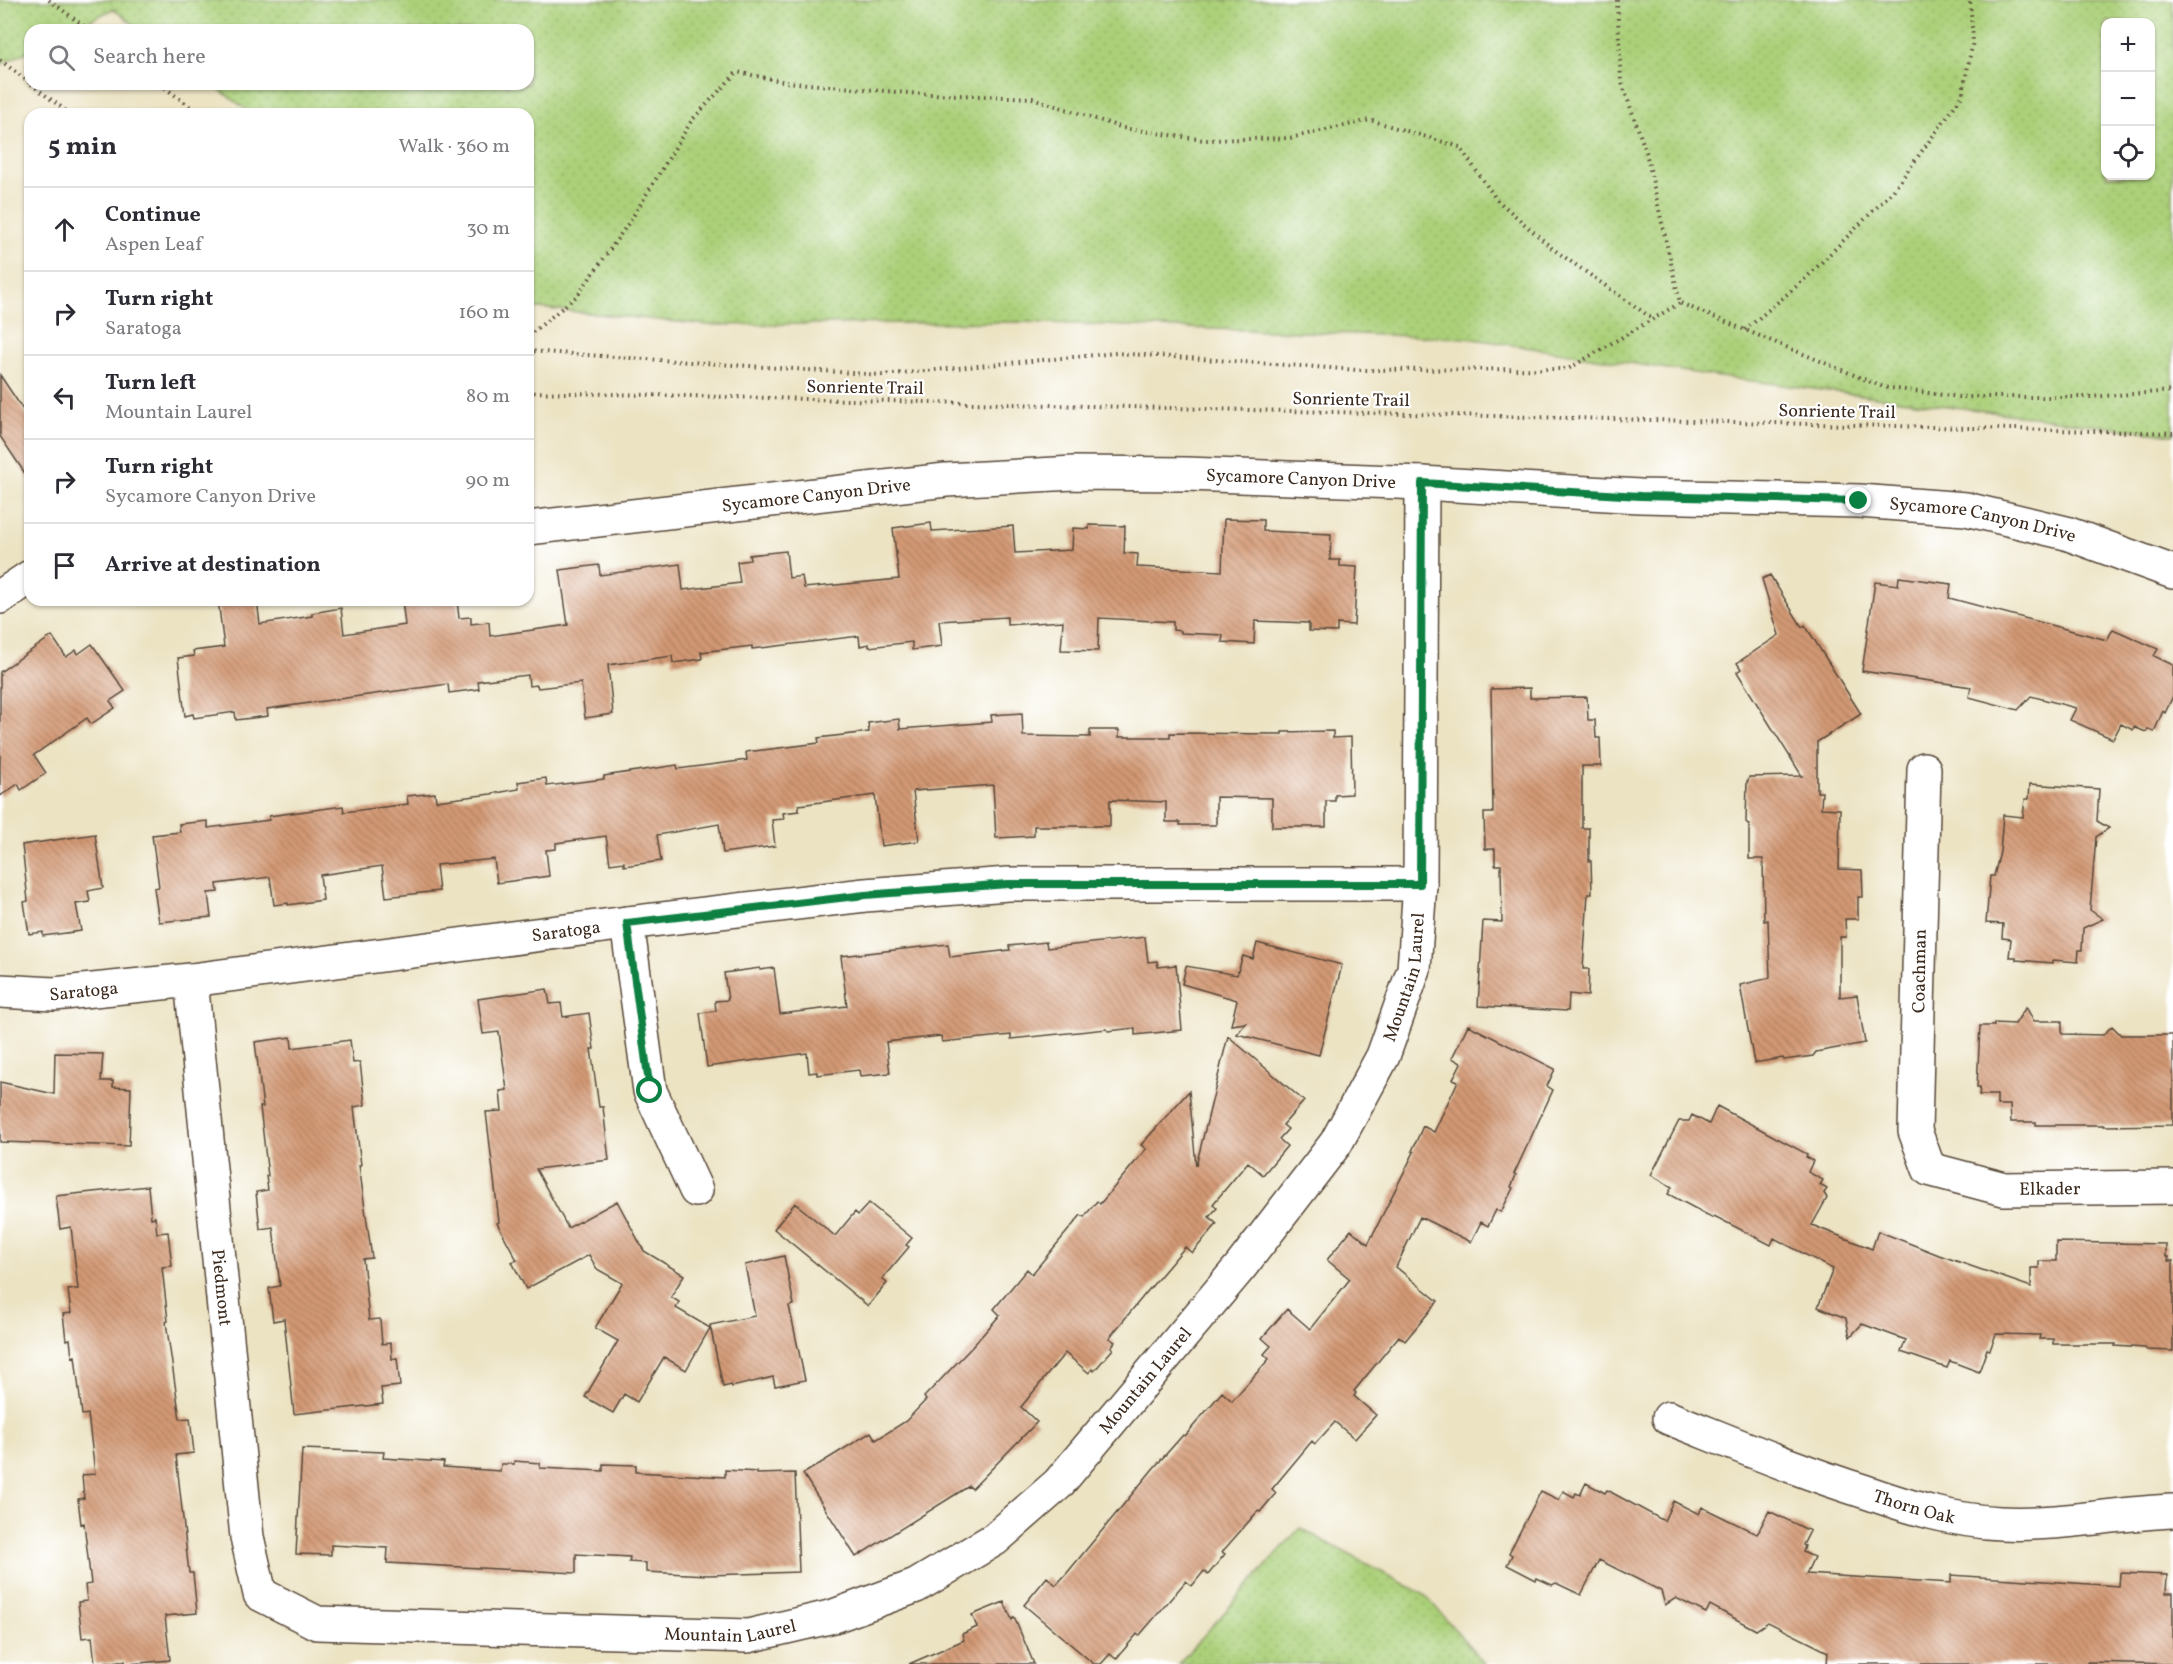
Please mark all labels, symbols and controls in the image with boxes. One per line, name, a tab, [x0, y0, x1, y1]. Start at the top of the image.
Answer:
map controls	[2101, 18, 2155, 180]
button: +	[2101, 18, 2155, 72]
search box	[24, 24, 534, 90]
icon: search	[45, 41, 78, 74]
text: Search here	[93, 42, 206, 73]
button: −	[2101, 72, 2155, 126]
button: locate	[2101, 126, 2155, 180]
text: 5 min	[48, 129, 117, 165]
text: Walk · 360 m	[398, 133, 510, 161]
text: Continue	[105, 200, 201, 231]
icon: ahead	[48, 213, 81, 246]
text: 30 m	[466, 215, 510, 243]
text: Aspen Leaf	[105, 231, 202, 259]
text: Turn right	[105, 284, 213, 315]
icon: right	[48, 297, 81, 330]
text: 160 m	[458, 299, 510, 327]
text: Saratoga	[105, 315, 182, 343]
text: Turn left	[105, 368, 196, 399]
street label: Sonriente Trail	[806, 375, 924, 402]
icon: left	[48, 381, 81, 414]
text: 80 m	[466, 383, 510, 411]
street label: Sonriente Trail	[1292, 387, 1410, 414]
text: Mountain Laurel	[105, 399, 252, 427]
street label: Sonriente Trail	[1778, 399, 1896, 426]
text: Turn right	[105, 452, 213, 483]
street label: Sycamore Canyon Drive	[1206, 464, 1396, 496]
icon: right	[48, 465, 81, 498]
text: 90 m	[466, 467, 510, 495]
street label: Sycamore Canyon Drive	[720, 473, 912, 520]
text: Sycamore Canyon Drive	[105, 483, 316, 511]
route end	[1845, 487, 1871, 513]
street label: Sycamore Canyon Drive	[1888, 492, 2079, 550]
icon: arrive	[48, 549, 81, 582]
text: Arrive at destination	[105, 550, 321, 581]
street label: Mountain Laurel	[1378, 912, 1432, 1045]
street label: Saratoga	[530, 916, 602, 949]
street label: Coachman	[1907, 928, 1934, 1013]
street label: Saratoga	[48, 977, 120, 1008]
route start	[636, 1077, 662, 1103]
street label: Elkader	[2019, 1177, 2081, 1203]
street label: Piedmont	[204, 1248, 237, 1327]
street label: Mountain Laurel	[1094, 1322, 1198, 1440]
street label: Thorn Oak	[1869, 1484, 1957, 1531]
street label: Mountain Laurel	[664, 1614, 799, 1650]

